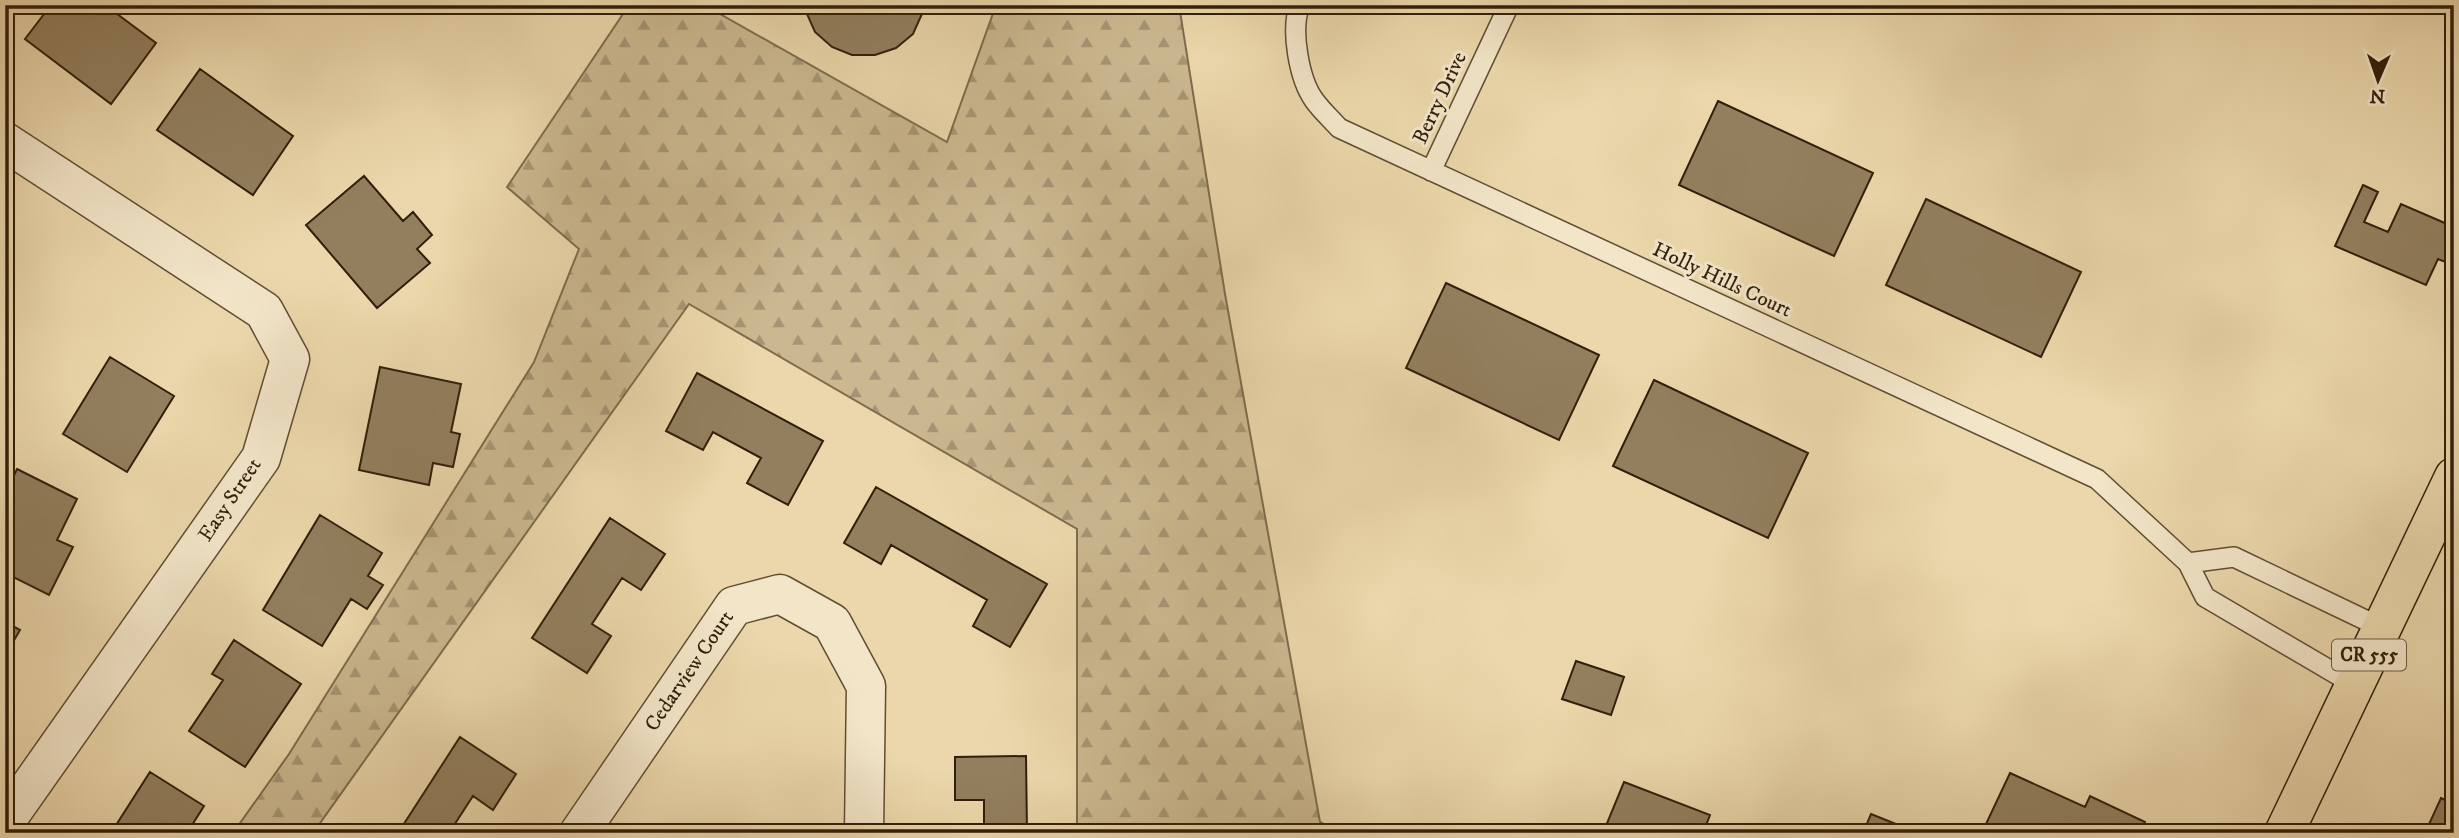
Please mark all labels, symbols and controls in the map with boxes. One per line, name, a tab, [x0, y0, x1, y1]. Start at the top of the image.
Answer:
north arrow	[2344, 46, 2414, 116]
street label: Berry Drive	[1407, 47, 1473, 148]
text: N	[2369, 84, 2386, 107]
street label: Holly Hills Court	[1648, 236, 1796, 324]
street label: Easy Street	[193, 453, 267, 547]
street label: Cedarview Court	[639, 606, 740, 736]
road number: CR 555	[2332, 640, 2406, 670]

